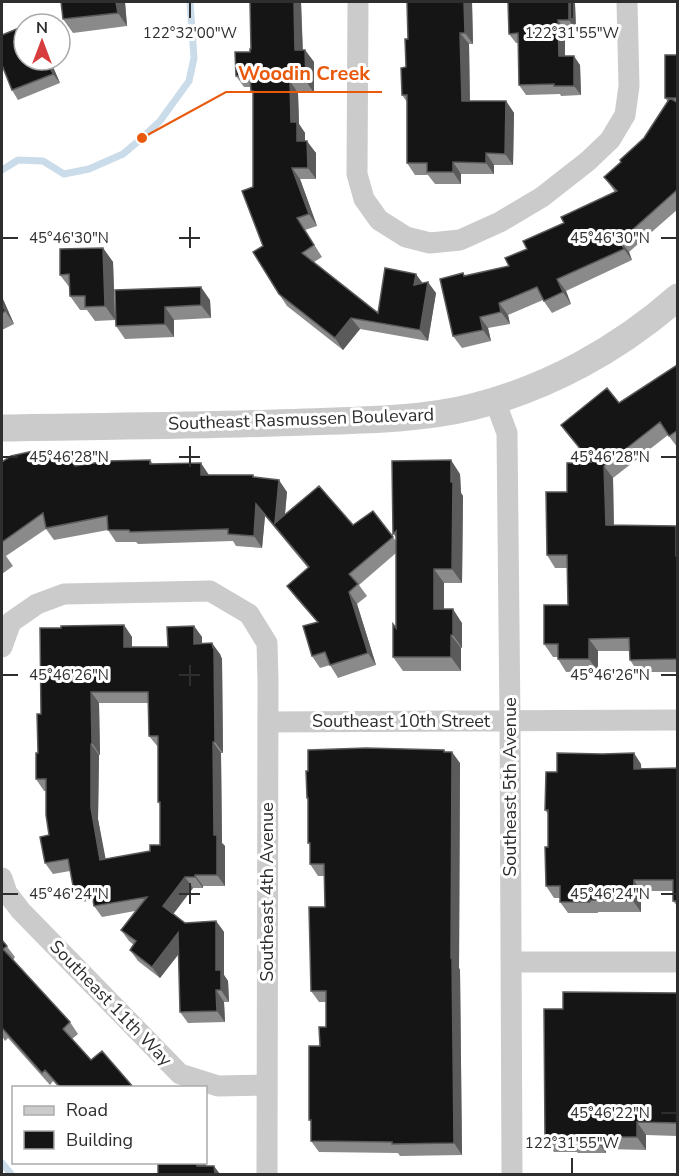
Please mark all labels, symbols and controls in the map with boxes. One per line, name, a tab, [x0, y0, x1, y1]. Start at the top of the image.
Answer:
north arrow	[12, 12, 72, 72]
text: N	[36, 17, 48, 39]
text: 122°32'00"W	[143, 23, 238, 43]
text: 122°31'55"W	[525, 23, 620, 43]
callout: Woodin Creek	[226, 54, 382, 92]
text: Woodin Creek	[238, 60, 371, 87]
text: 45°46'30"N	[29, 228, 109, 248]
text: 45°46'30"N	[570, 228, 650, 248]
street label: Southeast Rasmussen Boulevard	[168, 402, 434, 436]
text: 45°46'28"N	[29, 447, 109, 467]
text: 45°46'28"N	[570, 447, 650, 467]
text: 45°46'26"N	[29, 665, 109, 685]
text: 45°46'26"N	[570, 665, 650, 685]
street label: Southeast 5th Avenue	[498, 697, 522, 877]
street label: Southeast 10th Street	[312, 709, 491, 733]
street label: Southeast 4th Avenue	[255, 802, 279, 982]
text: 45°46'24"N	[29, 884, 109, 904]
text: 45°46'24"N	[570, 884, 650, 904]
street label: Southeast 11th Way	[45, 935, 178, 1072]
legend	[12, 1086, 207, 1164]
text: Road	[66, 1098, 108, 1122]
text: 45°46'22"N	[570, 1103, 650, 1123]
text: Building	[66, 1128, 133, 1152]
text: 122°31'55"W	[525, 1133, 620, 1153]

